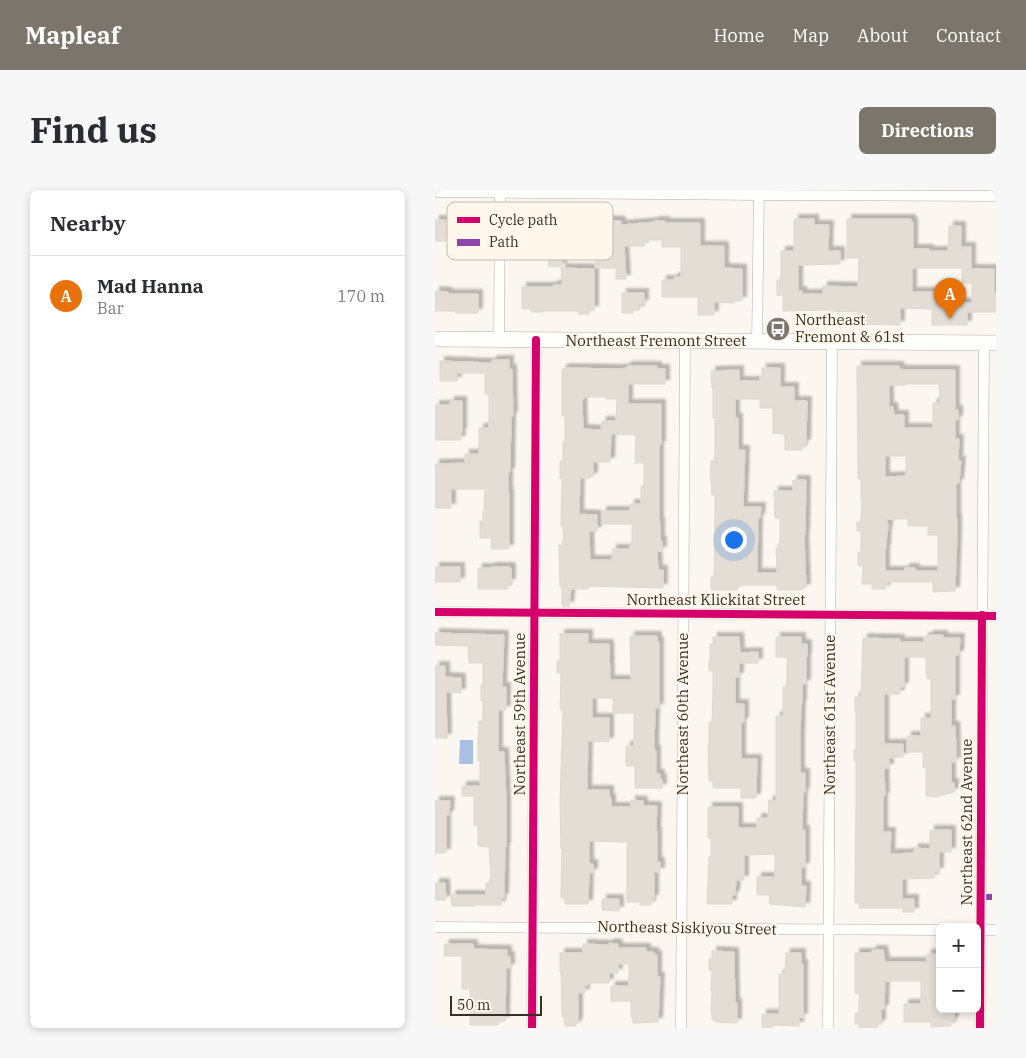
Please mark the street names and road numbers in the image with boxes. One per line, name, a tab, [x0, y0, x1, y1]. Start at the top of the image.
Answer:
street label: Northeast Fremont Street	[566, 331, 746, 350]
street label: Northeast Klickitat Street	[626, 590, 806, 609]
street label: Northeast 59th Avenue	[510, 633, 529, 795]
street label: Northeast 60th Avenue	[673, 633, 692, 795]
street label: Northeast 61st Avenue	[820, 635, 839, 795]
street label: Northeast 62nd Avenue	[957, 739, 976, 905]
street label: Northeast Siskiyou Street	[597, 916, 777, 939]

